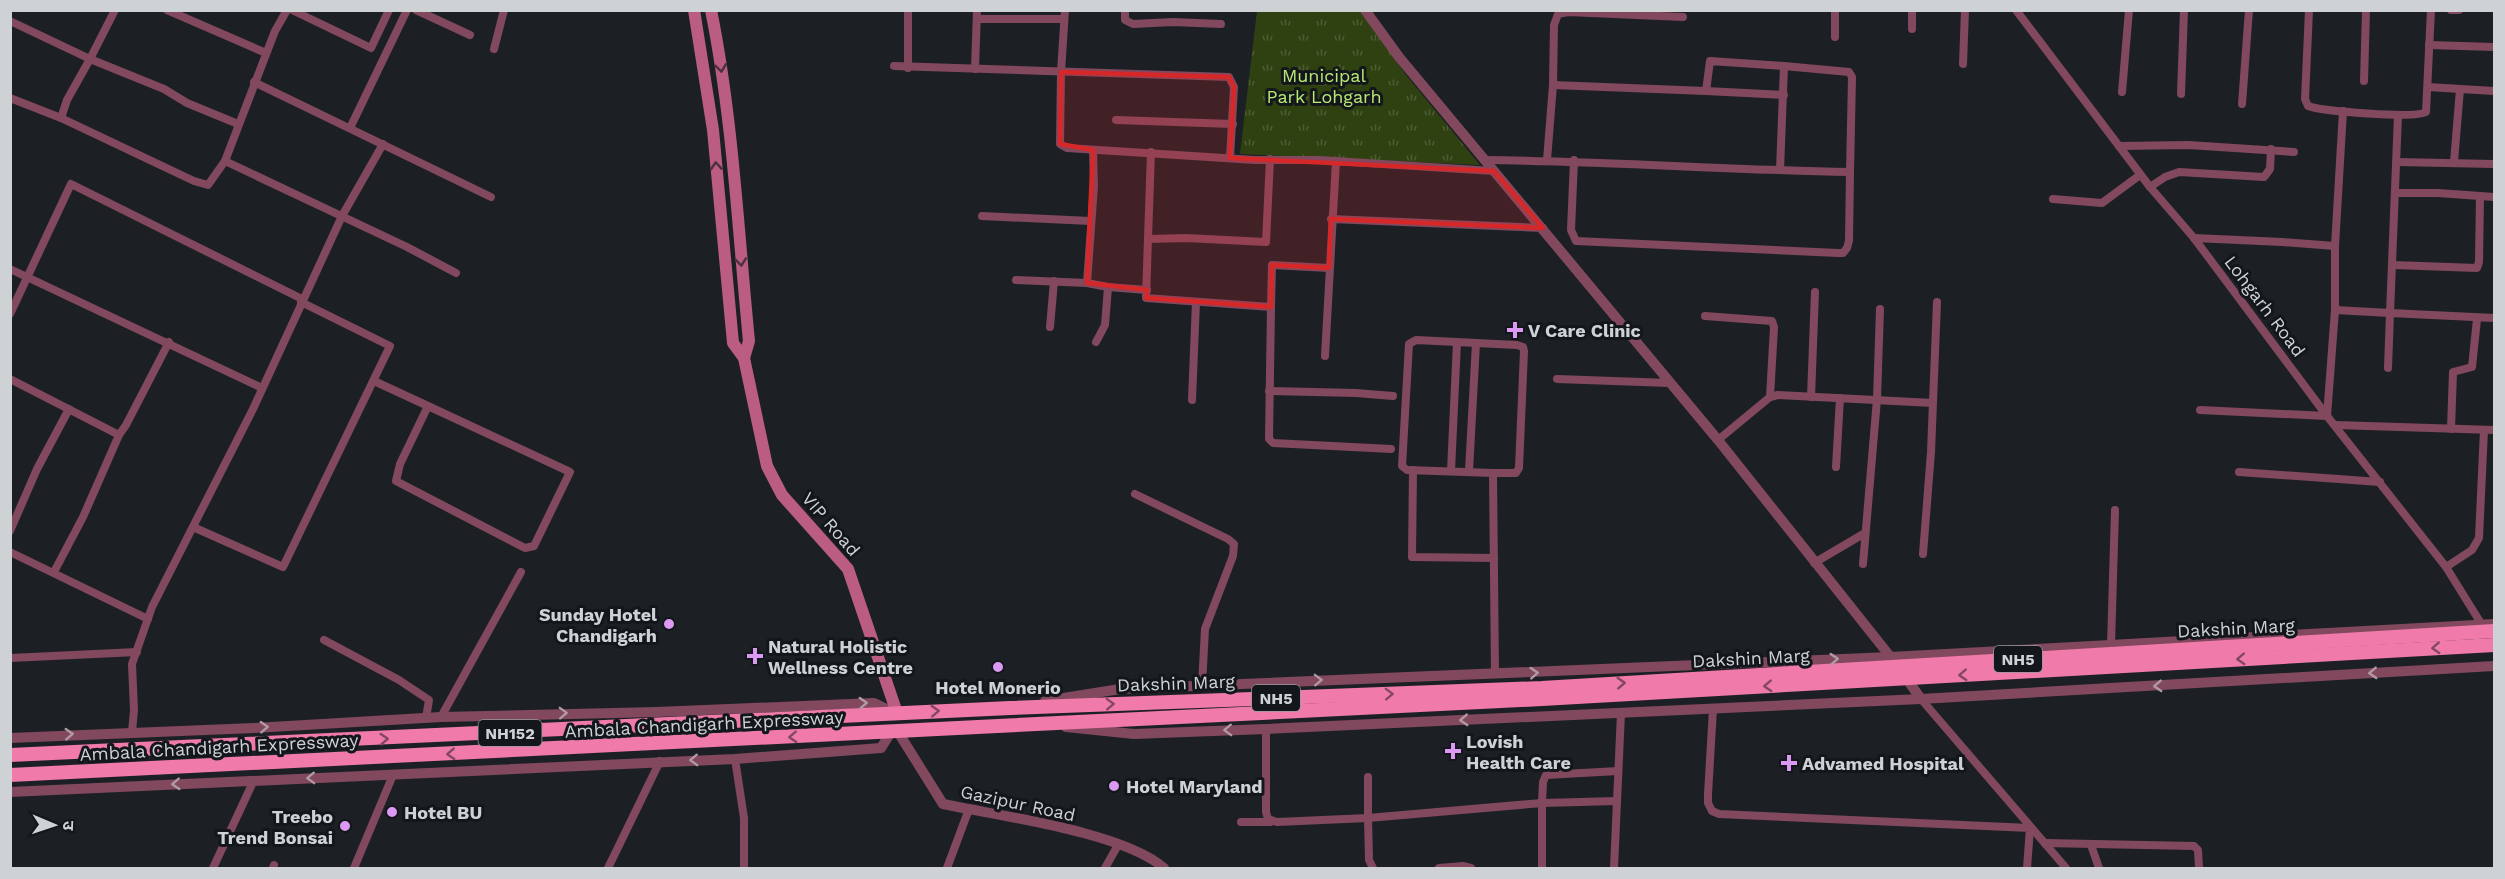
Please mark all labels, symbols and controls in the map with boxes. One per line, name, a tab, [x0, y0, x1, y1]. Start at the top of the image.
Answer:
one-way arrow	[715, 63, 727, 73]
park label: Municipal Park Lohgarh	[1266, 65, 1382, 107]
one-way arrow	[709, 161, 722, 170]
street label: Lohgarh Road	[2220, 251, 2310, 361]
one-way arrow	[734, 257, 747, 267]
place label: V Care Clinic	[1528, 320, 1641, 341]
marker: V Care Clinic	[1506, 321, 1524, 339]
street label: VIP Road	[798, 488, 864, 560]
place label: Sunday Hotel Chandigarh	[539, 604, 657, 646]
street label: Dakshin Marg	[2177, 614, 2296, 642]
marker: Sunday Hotel Chandigarh	[662, 617, 676, 631]
place label: Natural Holistic Wellness Centre	[768, 636, 913, 678]
one-way arrow	[2432, 641, 2441, 654]
street label: Dakshin Marg	[1692, 644, 1811, 672]
road number: NH5	[1994, 646, 2042, 672]
marker: Natural Holistic Wellness Centre	[746, 647, 764, 665]
one-way arrow	[2237, 652, 2246, 665]
one-way arrow	[1829, 653, 1838, 666]
marker: Hotel Monerio	[991, 660, 1005, 674]
one-way arrow	[1530, 666, 1539, 679]
one-way arrow	[2369, 666, 2378, 679]
one-way arrow	[1958, 669, 1967, 682]
street label: Dakshin Marg	[1117, 670, 1236, 696]
one-way arrow	[1314, 674, 1323, 687]
place label: Hotel Monerio	[935, 677, 1061, 698]
one-way arrow	[1617, 677, 1626, 690]
one-way arrow	[2153, 679, 2162, 692]
one-way arrow	[1764, 680, 1773, 693]
road number: NH5	[1252, 685, 1300, 711]
one-way arrow	[1384, 687, 1393, 700]
one-way arrow	[859, 697, 868, 710]
one-way arrow	[1106, 698, 1115, 710]
one-way arrow	[930, 705, 939, 718]
street label: Ambala Chandigarh Expressway	[564, 706, 845, 742]
one-way arrow	[559, 707, 568, 720]
one-way arrow	[1460, 713, 1469, 726]
road number: NH152	[478, 720, 542, 746]
one-way arrow	[259, 721, 268, 734]
one-way arrow	[1223, 724, 1232, 737]
one-way arrow	[64, 728, 73, 741]
street label: Ambala Chandigarh Expressway	[79, 729, 360, 765]
one-way arrow	[788, 731, 797, 744]
place label: Lovish Health Care	[1466, 731, 1571, 773]
one-way arrow	[379, 732, 388, 745]
marker: Lovish Health Care	[1444, 742, 1462, 760]
one-way arrow	[447, 748, 456, 761]
place label: Advamed Hospital	[1802, 753, 1964, 774]
one-way arrow	[690, 754, 699, 767]
marker: Advamed Hospital	[1780, 754, 1798, 772]
one-way arrow	[306, 772, 315, 785]
place label: Hotel Maryland	[1126, 776, 1263, 797]
one-way arrow	[171, 778, 180, 791]
marker: Hotel Maryland	[1107, 779, 1121, 793]
street label: Gazipur Road	[959, 781, 1077, 825]
north arrow	[24, 795, 84, 855]
place label: Hotel BU	[404, 802, 482, 823]
marker: Hotel BU	[385, 805, 399, 819]
place label: Treebo Trend Bonsai	[217, 806, 333, 848]
marker: Treebo Trend Bonsai	[338, 819, 352, 833]
text: उ	[59, 820, 78, 831]

